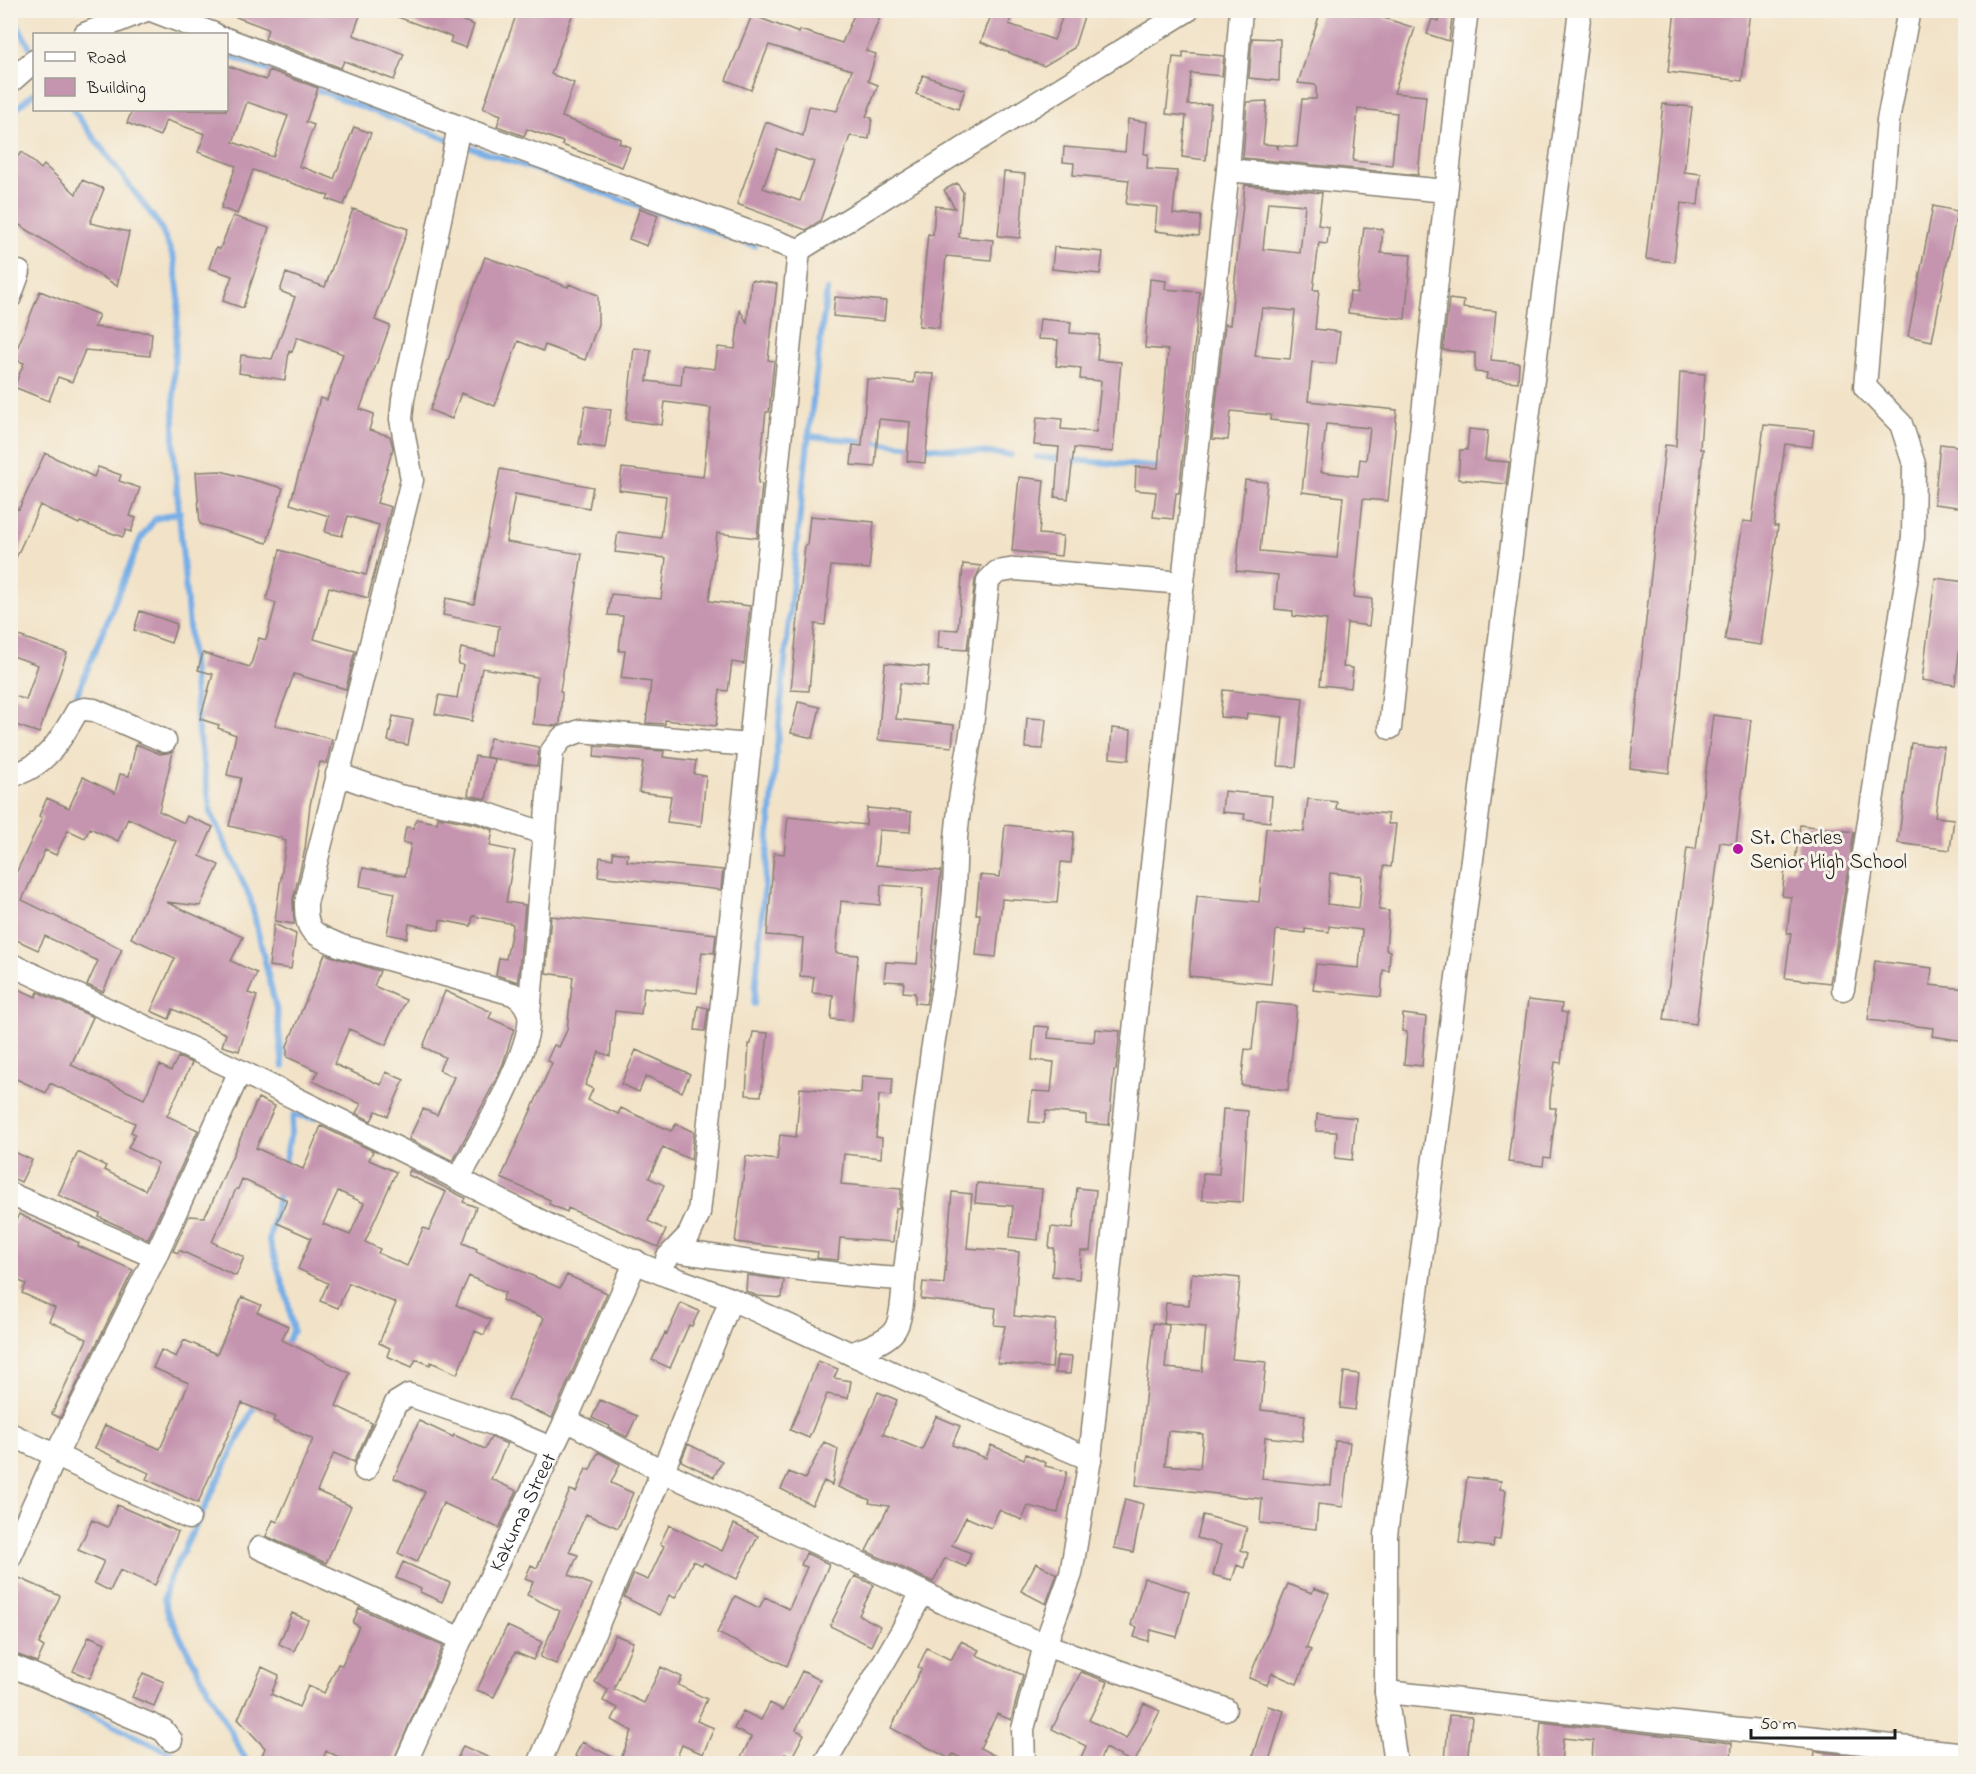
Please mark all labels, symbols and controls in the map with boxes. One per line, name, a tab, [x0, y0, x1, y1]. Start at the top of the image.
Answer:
legend	[33, 33, 228, 111]
text: Road	[87, 46, 126, 72]
text: Building	[86, 76, 146, 103]
place label: St. Charles Senior High School	[1750, 824, 1907, 880]
marker: St. Charles Senior High School	[1731, 842, 1745, 856]
street label: Kakuma Street	[482, 1448, 565, 1577]
scale bar	[1751, 1702, 1895, 1740]
text: 50 m	[1760, 1712, 1797, 1738]

